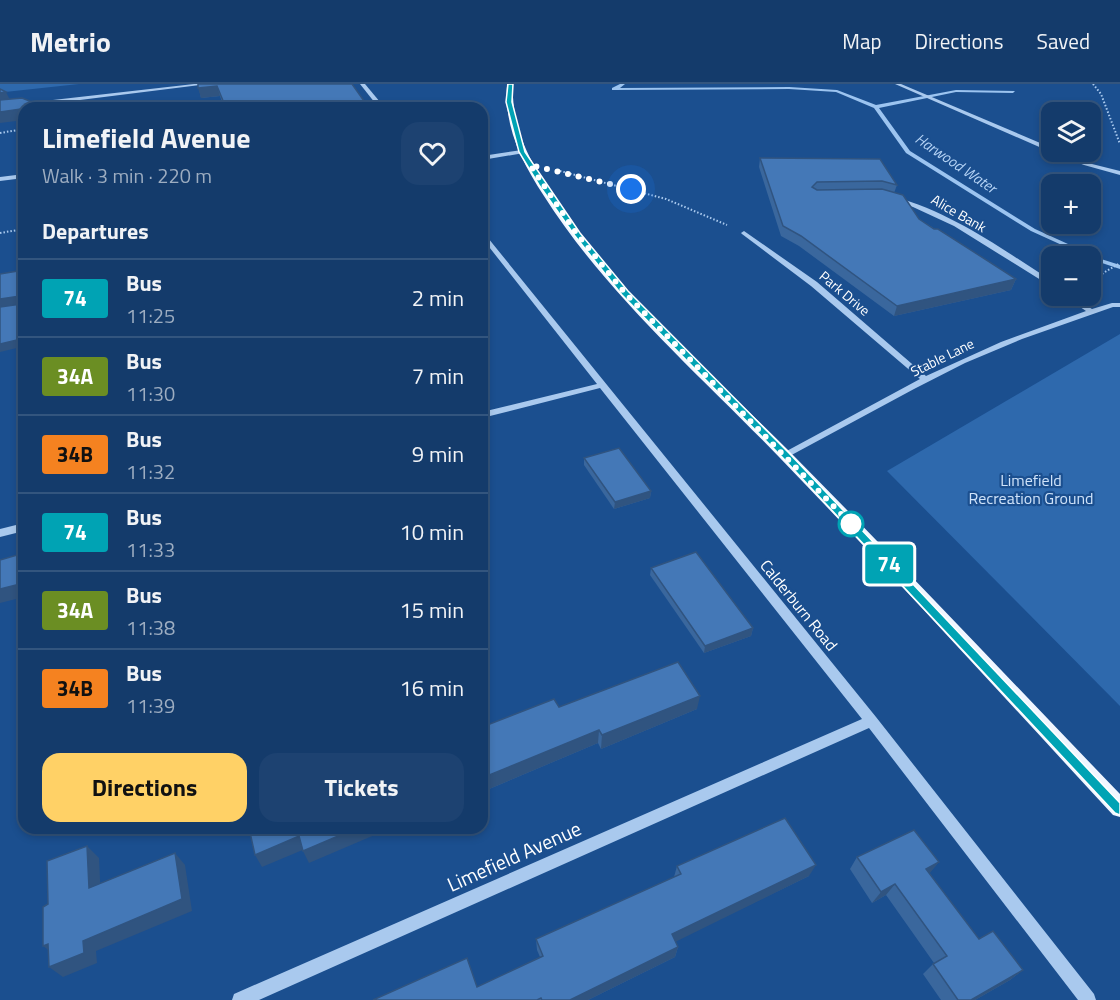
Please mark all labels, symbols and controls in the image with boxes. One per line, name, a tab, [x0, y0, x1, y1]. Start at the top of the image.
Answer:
text: Metrio	[30, 20, 111, 63]
text: Map	[842, 25, 882, 57]
text: Directions	[915, 25, 1004, 57]
text: Saved	[1037, 25, 1090, 57]
map controls	[1041, 102, 1101, 306]
button: layers	[1041, 102, 1101, 162]
text: Limefield Avenue	[42, 116, 251, 159]
button: heart	[401, 122, 464, 185]
water label: Harwood Water	[911, 127, 1003, 200]
text: Walk · 3 min · 220 m	[42, 160, 212, 191]
your location	[616, 174, 646, 204]
button: +	[1041, 174, 1101, 234]
street label: Alice Bank	[927, 189, 991, 237]
text: Departures	[42, 214, 149, 248]
button: −	[1041, 246, 1101, 306]
text: Bus	[126, 266, 162, 300]
street label: Park Drive	[815, 266, 875, 320]
text: 2 min	[412, 281, 464, 315]
text: 74	[63, 282, 87, 314]
text: 11:25	[126, 300, 175, 331]
street label: Stable Lane	[907, 333, 977, 381]
text: Bus	[126, 344, 162, 378]
text: 7 min	[412, 359, 464, 393]
text: 34A	[57, 360, 93, 392]
text: 11:30	[126, 378, 175, 409]
text: Bus	[126, 422, 162, 456]
text: 9 min	[412, 437, 464, 471]
text: 34B	[57, 438, 93, 470]
text: 11:32	[126, 456, 175, 487]
park label: Limefield Recreation Ground	[968, 468, 1094, 510]
text: Bus	[126, 500, 162, 534]
unlabelled marker	[838, 511, 864, 537]
text: 10 min	[399, 515, 464, 549]
text: 74	[63, 516, 87, 548]
text: 11:33	[126, 534, 175, 565]
line badge: 74	[862, 544, 916, 584]
text: 74	[877, 548, 901, 580]
street label: Calderburn Road	[755, 554, 843, 656]
text: Bus	[126, 578, 162, 612]
text: 15 min	[399, 593, 464, 627]
text: 34A	[57, 594, 93, 626]
text: 11:38	[126, 612, 175, 643]
text: Bus	[126, 656, 162, 690]
text: 16 min	[399, 671, 464, 705]
text: 34B	[57, 672, 93, 704]
text: 11:39	[126, 690, 175, 721]
button: Directions	[42, 753, 247, 822]
button: Tickets	[259, 753, 464, 822]
street label: Limefield Avenue	[442, 813, 586, 899]

